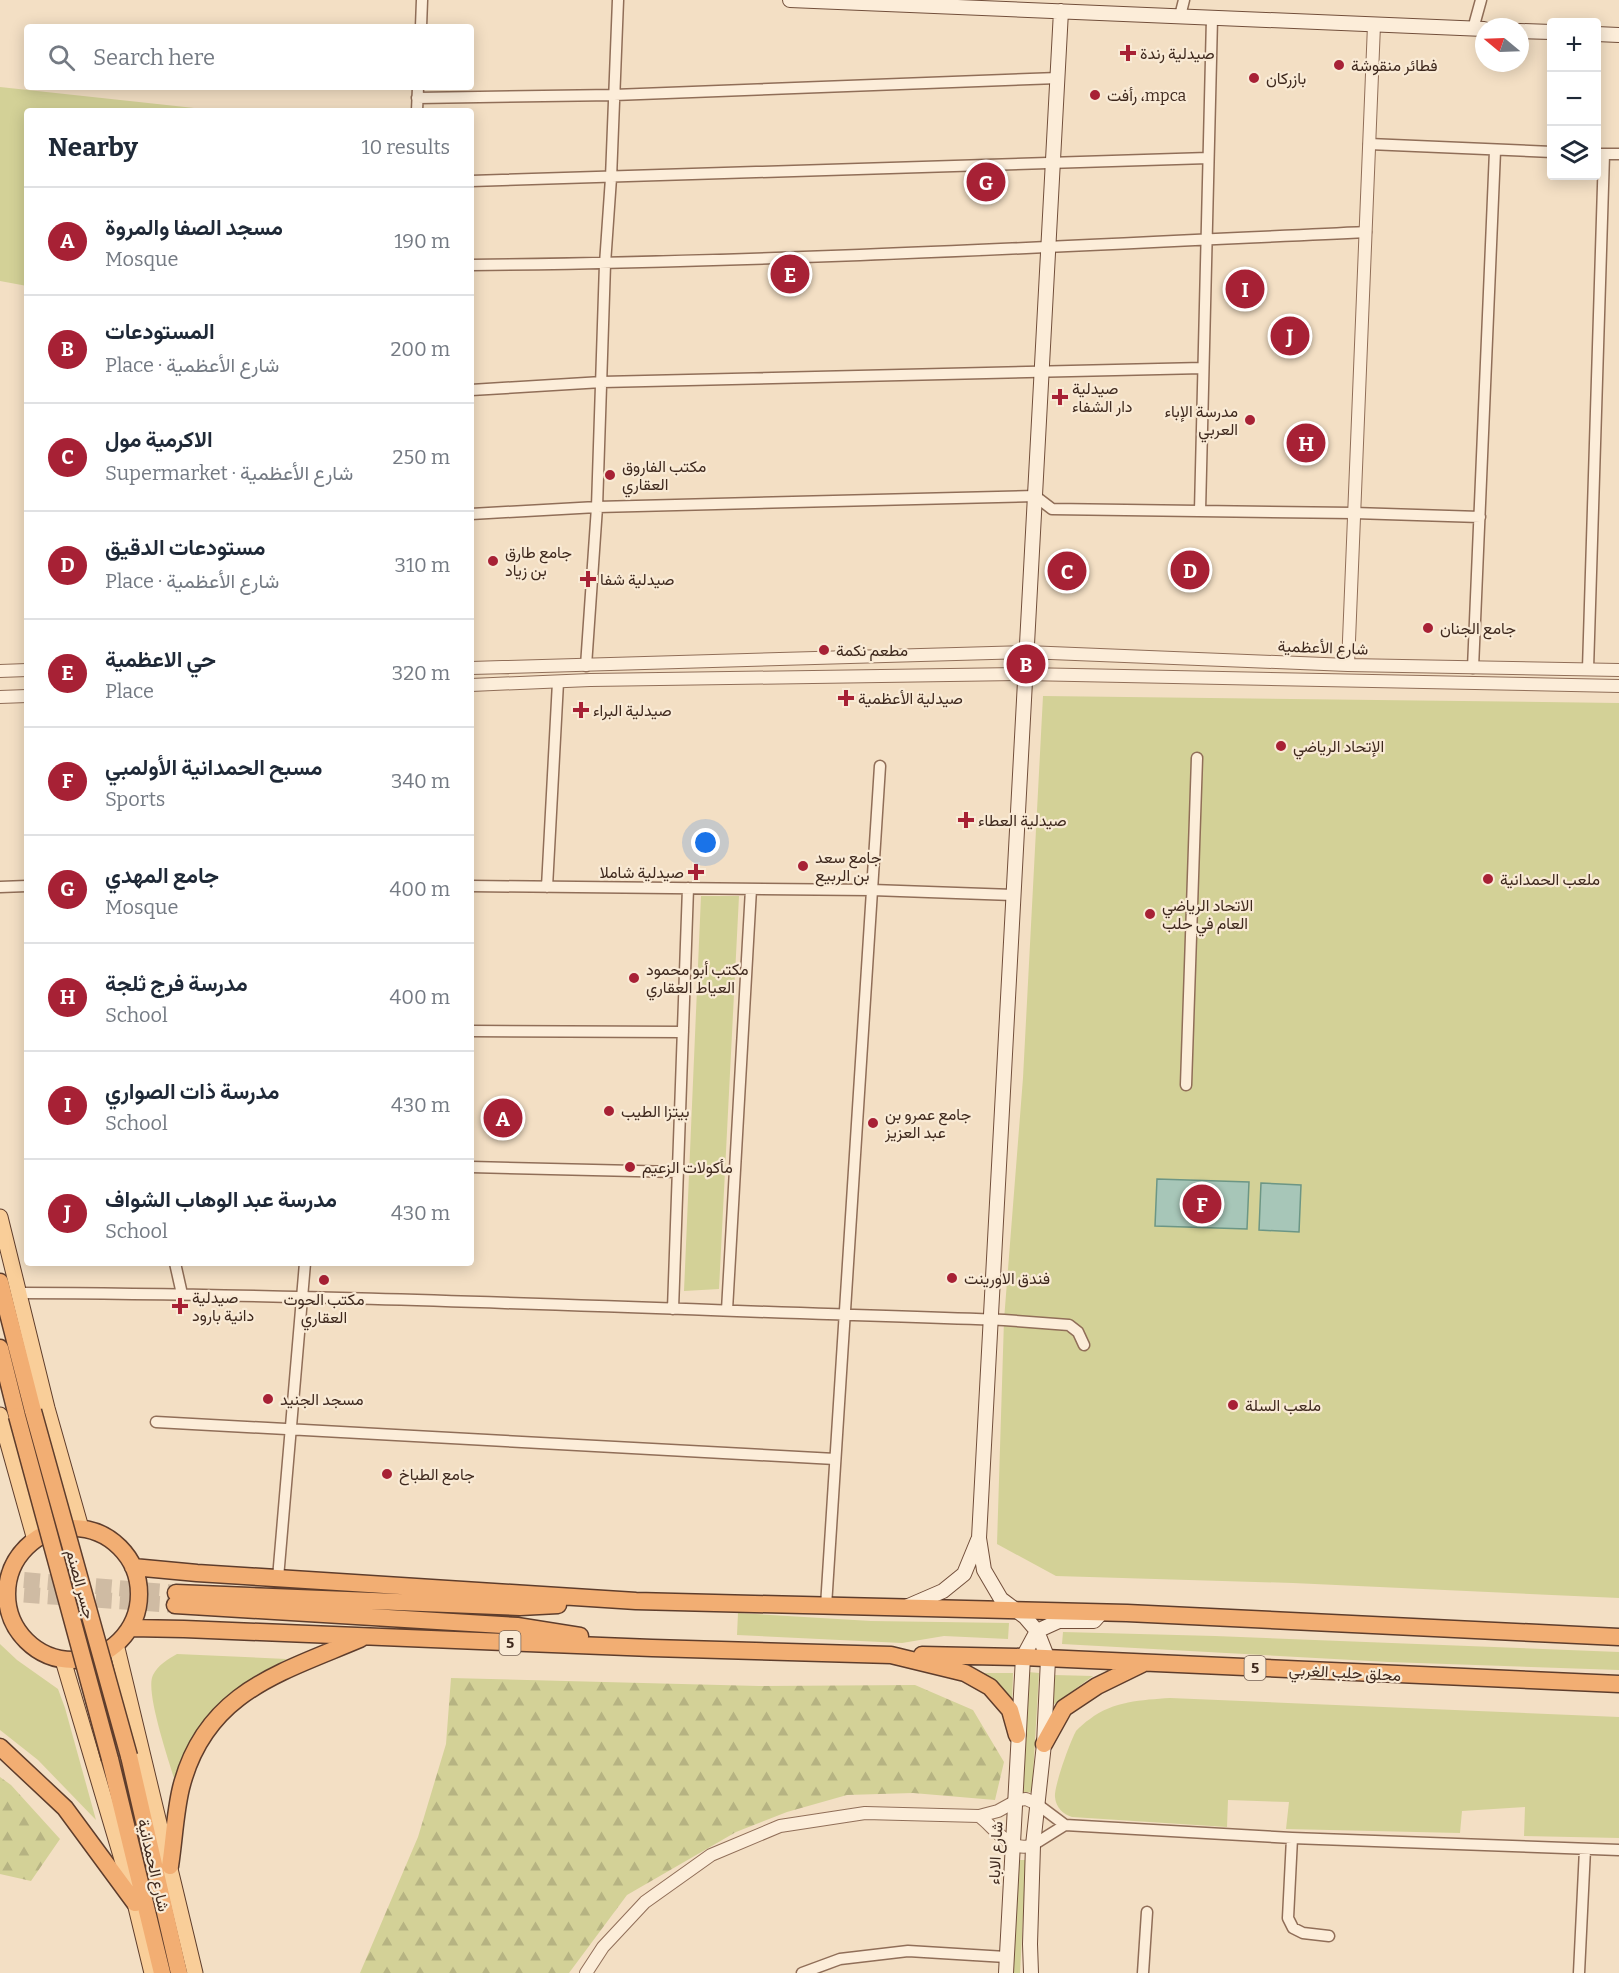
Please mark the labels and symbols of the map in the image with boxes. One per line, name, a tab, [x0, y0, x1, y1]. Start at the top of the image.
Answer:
north arrow	[1475, 18, 1529, 72]
place label: صيدلية رندة	[1140, 44, 1215, 64]
marker: صيدلية رندة	[1121, 46, 1135, 60]
place label: فطائر منقوشة	[1351, 56, 1438, 76]
marker: فطائر منقوشة	[1332, 58, 1346, 72]
place label: بازركان	[1266, 69, 1306, 89]
marker: بازركان	[1247, 71, 1261, 85]
place label: رأفت ،mpca	[1107, 86, 1187, 106]
marker: رأفت ،mpca	[1088, 88, 1102, 102]
pin: G	[966, 160, 1006, 204]
pin: E	[770, 252, 810, 296]
pin: I	[1226, 266, 1264, 312]
pin: J	[1270, 314, 1310, 358]
place label: صيدلية دار الشفاء	[1072, 379, 1133, 417]
marker: صيدلية دار الشفاء	[1053, 390, 1067, 404]
place label: مدرسة الإباء العربي	[1164, 402, 1238, 443]
marker: مدرسة الإباء العربي	[1243, 413, 1257, 427]
pin: H	[1286, 420, 1326, 466]
place label: مكتب الفاروق العقاري	[622, 457, 706, 498]
marker: مكتب الفاروق العقاري	[603, 468, 617, 482]
place label: جامع طارق بن زياد	[505, 543, 572, 581]
pin: C	[1048, 548, 1086, 594]
pin: D	[1170, 548, 1210, 592]
marker: جامع طارق بن زياد	[486, 554, 500, 568]
place label: صيدلية شفا	[600, 570, 674, 589]
marker: صيدلية شفا	[581, 572, 595, 586]
place label: جامع الجنان	[1440, 619, 1516, 640]
marker: جامع الجنان	[1421, 621, 1435, 635]
street label: شارع الأعظمية	[1277, 636, 1369, 661]
place label: مطعم نكمة	[836, 641, 908, 661]
pin: B	[1006, 642, 1046, 686]
marker: مطعم نكمة	[817, 643, 831, 657]
place label: صيدلية الأعظمية	[858, 689, 963, 708]
marker: صيدلية الأعظمية	[839, 691, 853, 705]
place label: صيدلية البراء	[593, 701, 672, 721]
marker: صيدلية البراء	[574, 703, 588, 717]
place label: الإتحاد الرياضي	[1293, 737, 1384, 760]
marker: الإتحاد الرياضي	[1274, 739, 1288, 753]
place label: صيدلية العطاء	[978, 811, 1067, 830]
marker: صيدلية العطاء	[959, 813, 973, 827]
your location	[691, 828, 720, 857]
place label: جامع سعد بن الربيع	[815, 848, 882, 887]
marker: جامع سعد بن الربيع	[796, 859, 810, 873]
place label: صيدلية شاملا	[599, 863, 684, 882]
marker: صيدلية شاملا	[689, 865, 703, 879]
place label: ملعب الحمدانية	[1500, 870, 1600, 889]
marker: ملعب الحمدانية	[1481, 872, 1495, 886]
place label: الاتحاد الرياضي العام في حلب	[1162, 896, 1253, 937]
marker: الاتحاد الرياضي العام في حلب	[1143, 907, 1157, 921]
place label: مكتب أبو محمود العياط العقاري	[646, 960, 749, 1001]
marker: مكتب أبو محمود العياط العقاري	[627, 971, 641, 985]
pin: A	[484, 1096, 522, 1140]
place label: بيتزا الطيب	[621, 1102, 689, 1122]
marker: بيتزا الطيب	[602, 1104, 616, 1118]
place label: جامع عمرو بن عبد العزيز	[884, 1105, 972, 1143]
marker: جامع عمرو بن عبد العزيز	[866, 1116, 880, 1130]
place label: مأكولات الزعيم	[642, 1158, 733, 1178]
marker: مأكولات الزعيم	[623, 1160, 637, 1174]
pin: F	[1182, 1182, 1222, 1226]
place label: فندق الاورينت	[964, 1269, 1050, 1289]
marker: فندق الاورينت	[945, 1271, 959, 1285]
marker: مكتب الحوت العقاري	[317, 1273, 331, 1287]
place label: صيدلية دانية بارود	[192, 1288, 254, 1326]
place label: مكتب الحوت العقاري	[284, 1290, 364, 1331]
marker: صيدلية دانية بارود	[173, 1299, 187, 1313]
place label: مسجد الجنيد	[280, 1390, 364, 1409]
marker: مسجد الجنيد	[261, 1392, 275, 1406]
place label: ملعب السلة	[1245, 1396, 1321, 1415]
marker: ملعب السلة	[1226, 1398, 1240, 1412]
place label: جامع الطباخ	[399, 1465, 475, 1486]
marker: جامع الطباخ	[380, 1467, 394, 1481]
street label: جسر الصنم	[61, 1547, 99, 1622]
road number: 5	[500, 1631, 520, 1655]
road number: 5	[1244, 1656, 1266, 1680]
street label: محلق حلب الغربي	[1288, 1660, 1402, 1689]
street label: شارع الحمدانية	[132, 1817, 173, 1914]
street label: شارع الاباء	[984, 1821, 1009, 1885]

